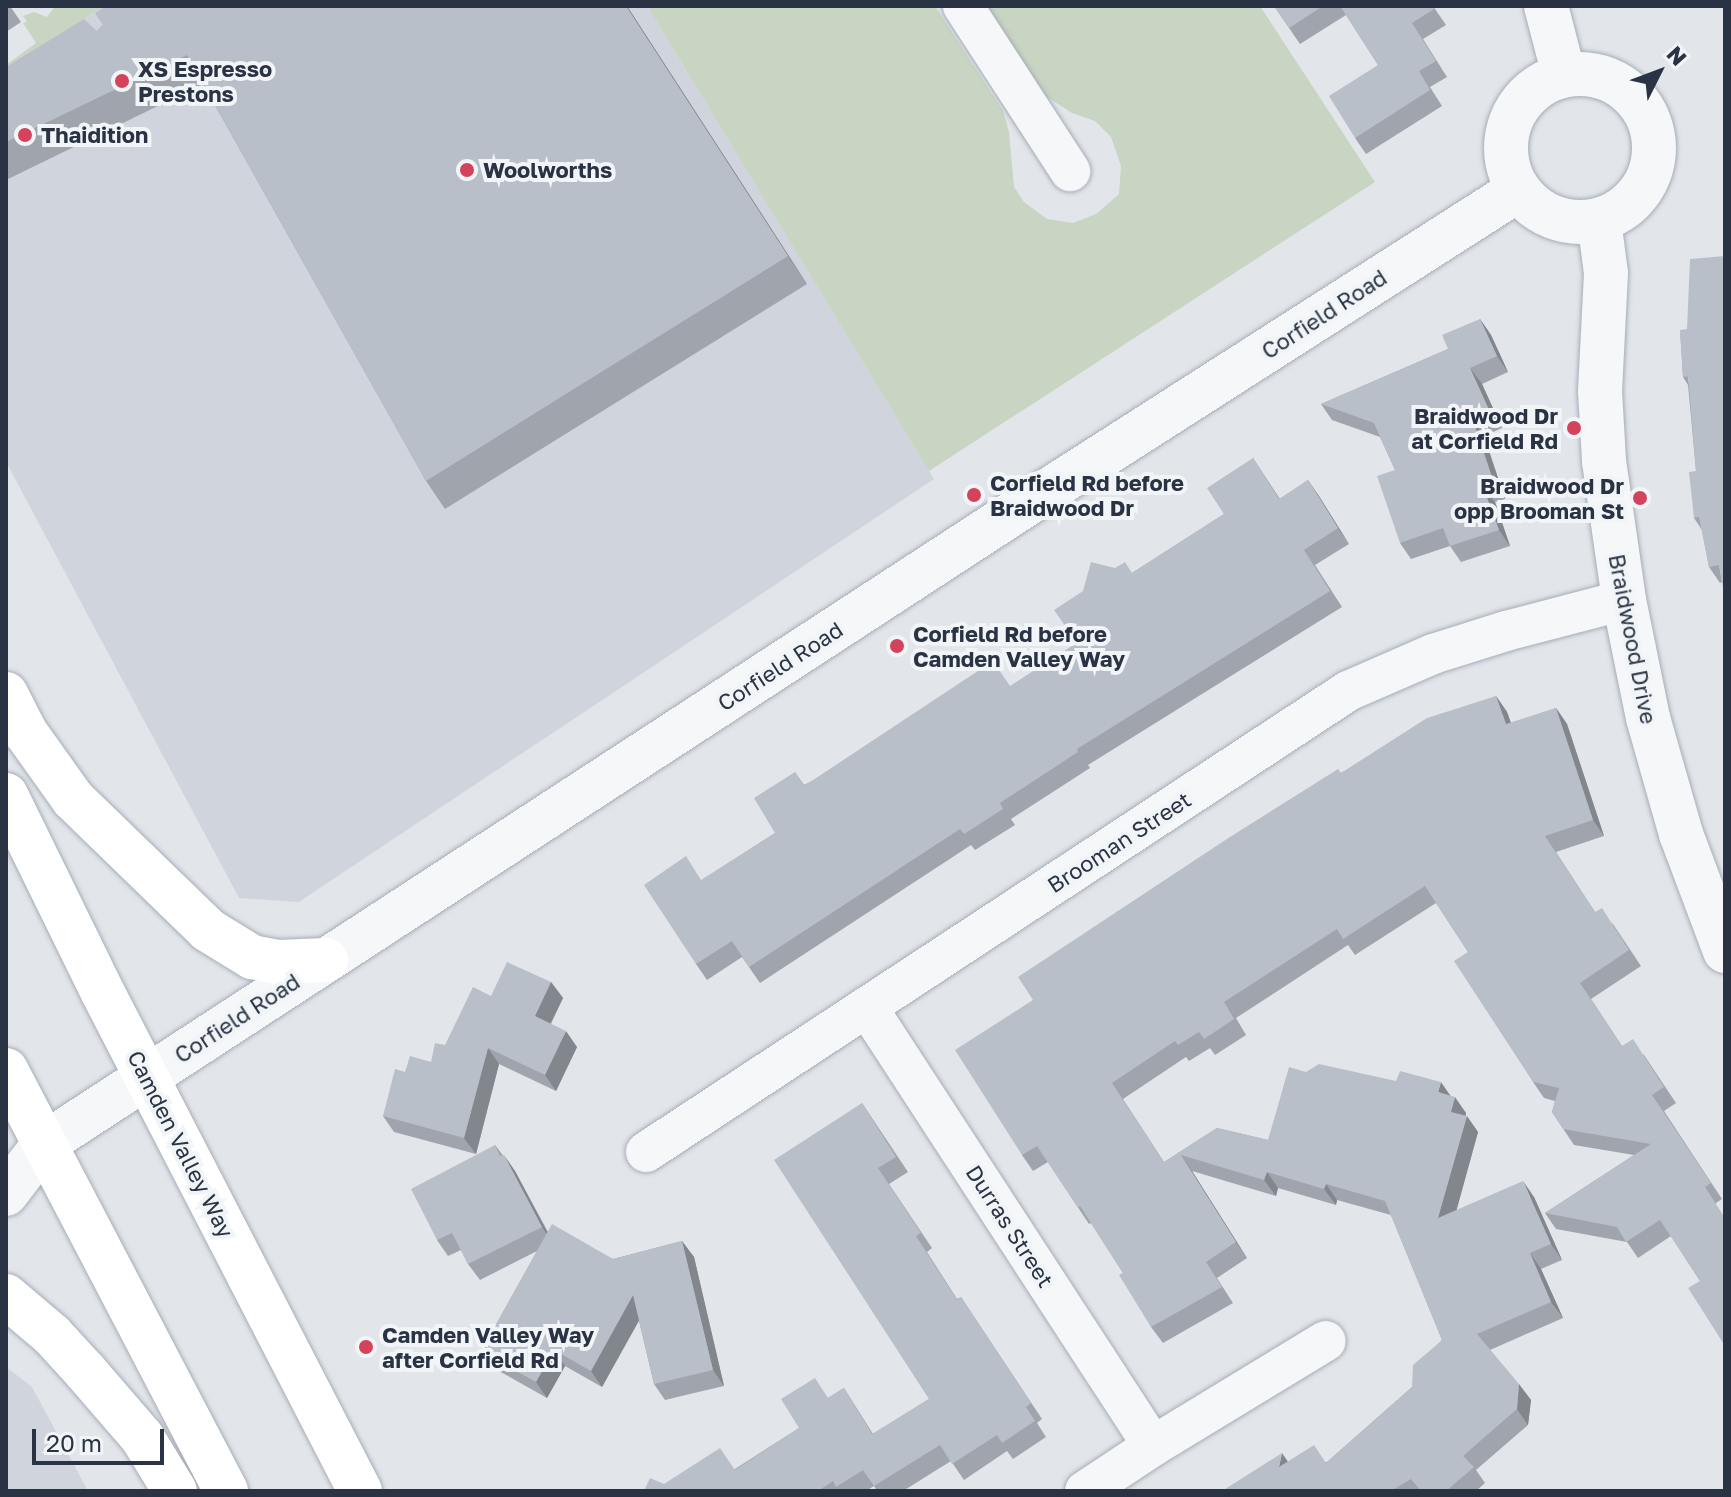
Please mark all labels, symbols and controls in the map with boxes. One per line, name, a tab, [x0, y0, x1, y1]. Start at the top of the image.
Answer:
north arrow	[1619, 32, 1699, 112]
text: N	[1662, 40, 1693, 71]
place label: XS Espresso Prestons	[138, 55, 272, 106]
marker: XS Espresso Prestons	[113, 72, 131, 90]
place label: Thaidition	[41, 122, 148, 148]
marker: Thaidition	[16, 126, 34, 144]
place label: Woolworths	[483, 157, 612, 183]
marker: Woolworths	[458, 161, 476, 179]
street label: Corfield Road	[1257, 264, 1391, 364]
place label: Braidwood Dr at Corfield Rd	[1411, 402, 1558, 454]
marker: Braidwood Dr at Corfield Rd	[1565, 419, 1583, 437]
place label: Corfield Rd before Braidwood Dr	[990, 469, 1184, 520]
place label: Braidwood Dr opp Brooman St	[1454, 472, 1624, 524]
marker: Corfield Rd before Braidwood Dr	[965, 486, 983, 504]
marker: Braidwood Dr opp Brooman St	[1631, 489, 1649, 507]
street label: Braidwood Drive	[1604, 552, 1662, 726]
street label: Corfield Road	[713, 616, 847, 716]
place label: Corfield Rd before Camden Valley Way	[913, 620, 1125, 672]
marker: Corfield Rd before Camden Valley Way	[888, 637, 906, 655]
street label: Brooman Street	[1042, 786, 1196, 898]
street label: Corfield Road	[170, 968, 304, 1068]
street label: Camden Valley Way	[122, 1046, 240, 1242]
street label: Durras Street	[961, 1160, 1059, 1292]
place label: Camden Valley Way after Corfield Rd	[382, 1321, 594, 1372]
marker: Camden Valley Way after Corfield Rd	[357, 1338, 375, 1356]
scale bar	[36, 1413, 168, 1463]
text: 20 m	[46, 1428, 102, 1457]

